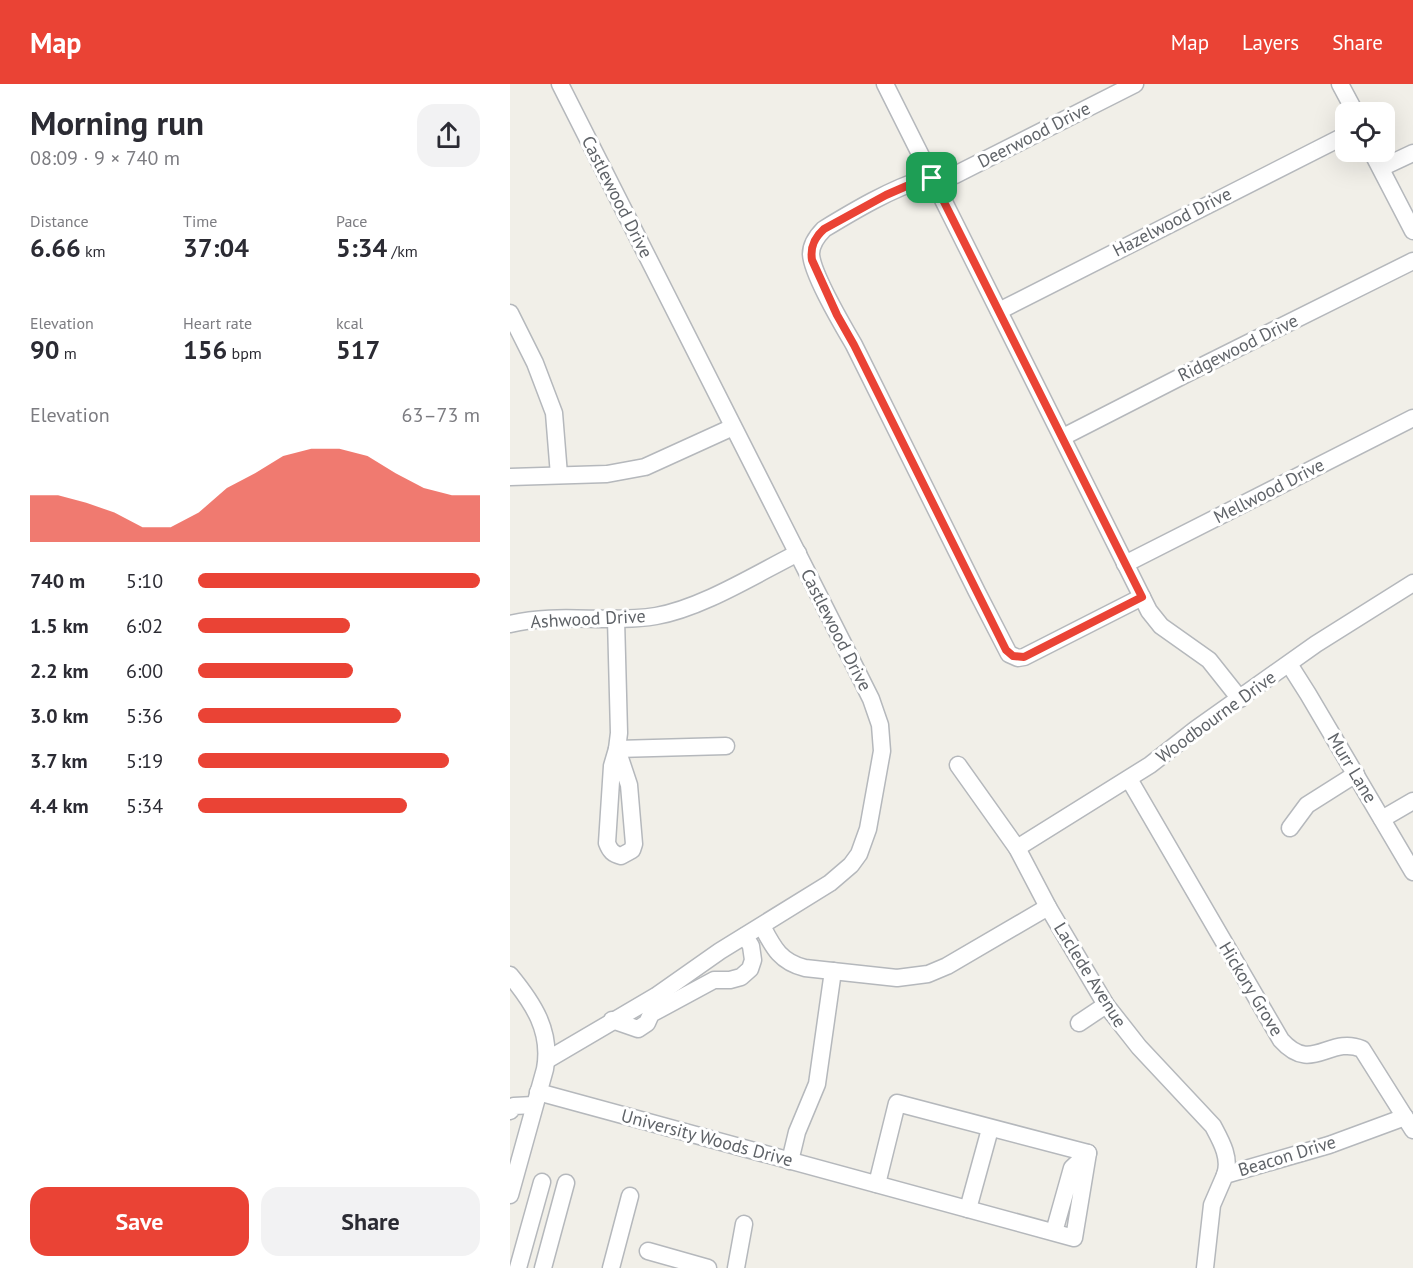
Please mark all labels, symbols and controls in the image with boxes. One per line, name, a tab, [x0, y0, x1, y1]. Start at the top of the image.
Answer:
text: Map	[30, 24, 81, 61]
text: Map	[1171, 29, 1209, 56]
text: Layers	[1242, 29, 1299, 56]
text: Share	[1332, 29, 1383, 56]
street label: Deerwood Drive	[974, 96, 1094, 173]
text: Morning run	[30, 101, 204, 144]
map controls	[1335, 102, 1395, 162]
button: locate	[1335, 102, 1395, 162]
button: share	[417, 104, 480, 167]
street label: Castlewood Drive	[577, 132, 658, 262]
text: 08:09 · 9 × 740 m	[30, 145, 180, 171]
pin	[906, 152, 957, 203]
icon: arrive	[915, 161, 948, 194]
street label: Hazelwood Drive	[1108, 182, 1235, 261]
text: Distance	[30, 211, 89, 231]
text: Time	[183, 211, 217, 231]
text: Pace	[336, 211, 367, 231]
text: 6.66	[30, 231, 81, 264]
text: 37:04	[183, 231, 249, 264]
text: 5:34	[336, 231, 387, 264]
text: km	[81, 241, 106, 261]
text: /km	[387, 241, 418, 261]
street label: Ridgewood Drive	[1174, 309, 1302, 387]
text: Elevation	[30, 313, 94, 333]
text: Heart rate	[183, 313, 252, 333]
text: kcal	[336, 313, 363, 333]
text: 90	[30, 333, 59, 366]
text: 156	[183, 333, 227, 366]
text: 517	[336, 333, 380, 366]
text: m	[59, 343, 77, 363]
text: bpm	[227, 343, 262, 363]
text: Elevation	[30, 402, 110, 428]
text: 63–73 m	[402, 402, 480, 428]
street label: Mellwood Drive	[1210, 453, 1328, 528]
street label: Castlewood Drive	[796, 565, 877, 695]
text: 740 m	[30, 568, 85, 594]
text: 5:10	[126, 568, 163, 594]
street label: Ashwood Drive	[530, 604, 646, 633]
text: 1.5 km	[30, 613, 89, 639]
text: 6:02	[126, 613, 163, 639]
text: 2.2 km	[30, 658, 89, 684]
text: 6:00	[126, 658, 163, 684]
street label: Woodbourne Drive	[1151, 665, 1280, 768]
text: 3.0 km	[30, 703, 89, 729]
text: 5:36	[126, 703, 163, 729]
street label: Murr Lane	[1323, 728, 1382, 807]
text: 3.7 km	[30, 748, 88, 774]
text: 5:19	[126, 748, 163, 774]
text: 4.4 km	[30, 793, 89, 819]
text: 5:34	[126, 793, 163, 819]
street label: Laclede Avenue	[1049, 918, 1132, 1032]
street label: Hickory Grove	[1214, 937, 1289, 1040]
street label: University Woods Drive	[619, 1104, 795, 1171]
street label: Beacon Drive	[1235, 1130, 1338, 1181]
button: Save	[30, 1187, 249, 1256]
button: Share	[261, 1187, 480, 1256]

